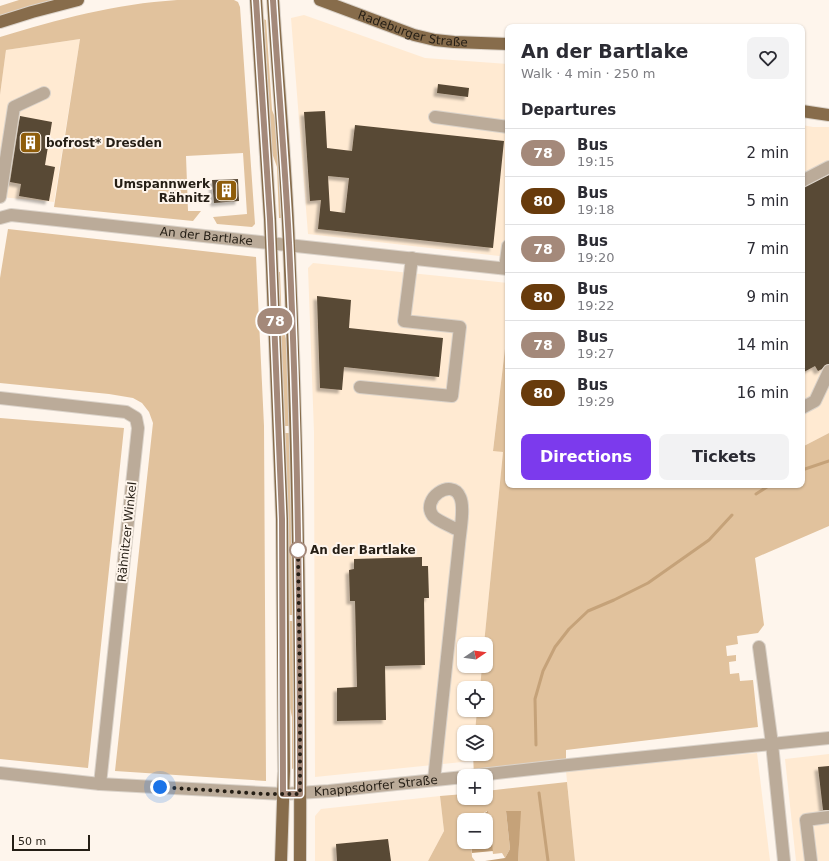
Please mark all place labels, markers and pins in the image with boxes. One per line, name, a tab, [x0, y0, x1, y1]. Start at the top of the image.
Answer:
building icon: bofrost* Dresden	[18, 130, 44, 156]
place label: bofrost* Dresden	[46, 136, 162, 150]
place label: Umspannwerk Rähnitz	[114, 177, 211, 205]
building icon: Umspannwerk Rähnitz	[213, 178, 239, 204]
marker: An der Bartlake	[289, 541, 307, 559]
place label: An der Bartlake	[310, 543, 416, 557]

